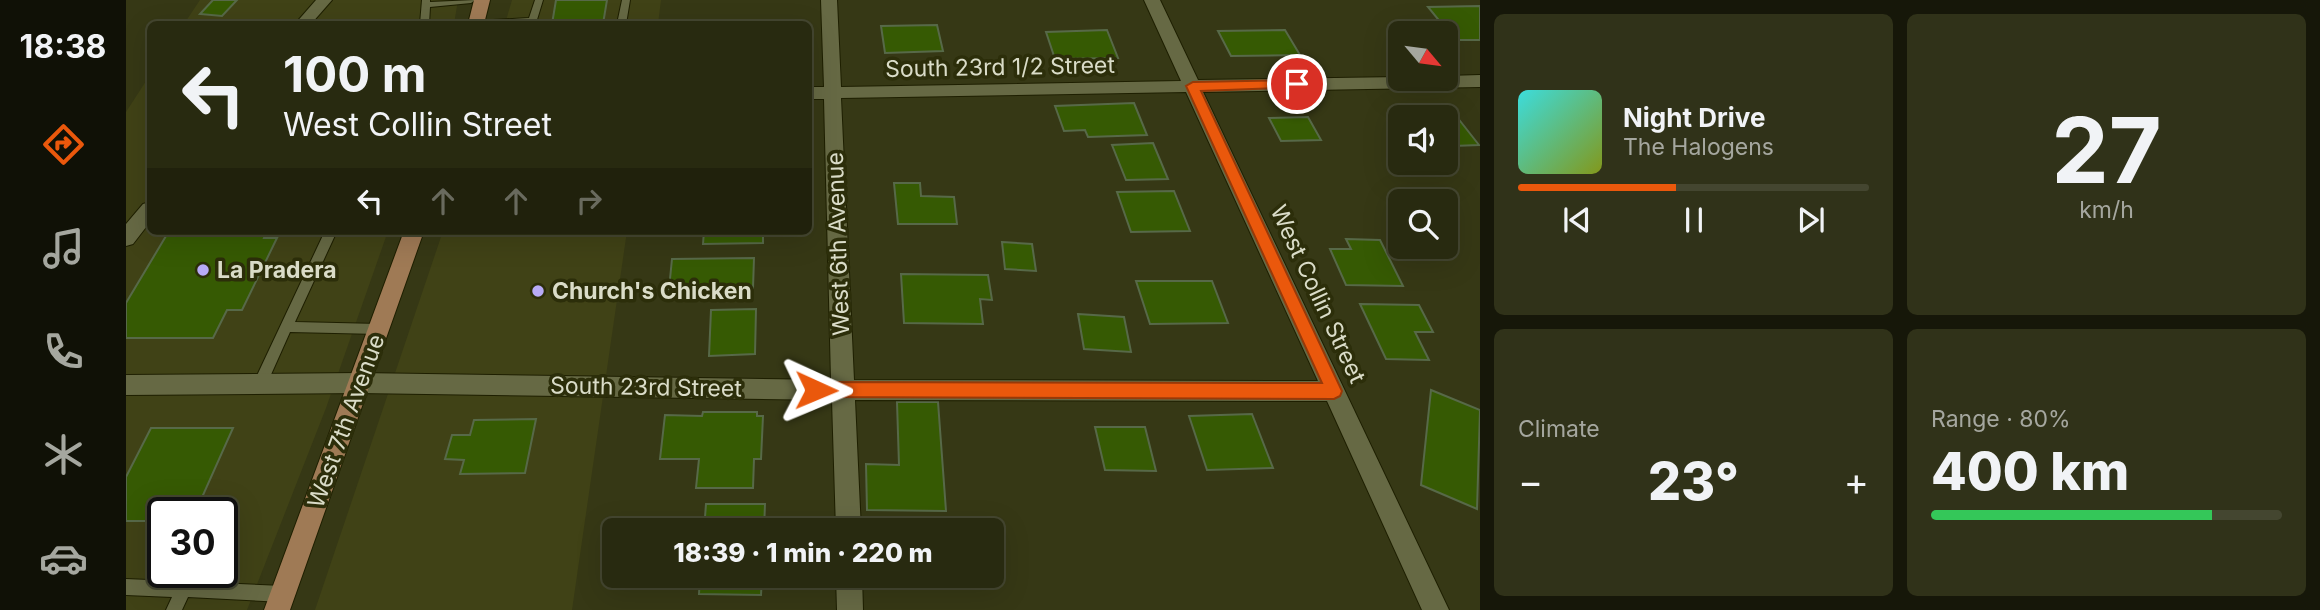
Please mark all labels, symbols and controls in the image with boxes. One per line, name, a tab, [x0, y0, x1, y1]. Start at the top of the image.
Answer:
north arrow	[1388, 21, 1458, 91]
map controls	[1388, 21, 1458, 259]
text: 18:38	[20, 27, 106, 66]
text: 100 m	[283, 45, 427, 104]
icon: left	[168, 49, 259, 140]
street label: South 23rd 1/2 Street	[885, 51, 1116, 83]
pin	[1267, 54, 1327, 114]
icon: arrive	[1278, 65, 1316, 103]
text: 27	[2051, 95, 2162, 205]
text: Night Drive	[1623, 102, 1765, 133]
text: West Collin Street	[283, 105, 552, 144]
button: sound	[1388, 105, 1458, 175]
icon: directions	[39, 120, 88, 169]
text: The Halogens	[1623, 133, 1774, 161]
street label: West 6th Avenue	[821, 152, 855, 336]
icon: left	[351, 182, 389, 220]
icon: ahead	[424, 182, 462, 220]
icon: ahead	[497, 182, 535, 220]
icon: right	[570, 182, 608, 220]
button: search	[1388, 189, 1458, 259]
text: km/h	[2079, 196, 2134, 224]
street label: West Collin Street	[1264, 200, 1372, 388]
icon: previous	[1558, 201, 1596, 239]
icon: pause	[1675, 201, 1713, 239]
icon: next	[1792, 201, 1830, 239]
icon: music	[39, 224, 88, 273]
place label: La Pradera	[217, 256, 337, 284]
marker: La Pradera	[195, 262, 211, 278]
place label: Church's Chicken	[552, 277, 752, 305]
marker: Church's Chicken	[530, 283, 546, 299]
icon: phone	[39, 327, 88, 376]
street label: West 7th Avenue	[302, 330, 390, 512]
position arrow	[779, 353, 853, 427]
street label: South 23rd Street	[550, 371, 743, 403]
text: Range · 80%	[1931, 405, 2071, 433]
text: Climate	[1518, 415, 1600, 443]
icon: climate	[39, 430, 88, 479]
text: 400 km	[1931, 440, 2129, 503]
text: 23°	[1648, 450, 1739, 513]
text: −	[1518, 458, 1543, 504]
text: +	[1844, 458, 1869, 504]
speed limit sign: 30	[147, 497, 238, 588]
icon: car	[39, 534, 88, 583]
text: 18:39 · 1 min · 220 m	[673, 537, 933, 568]

